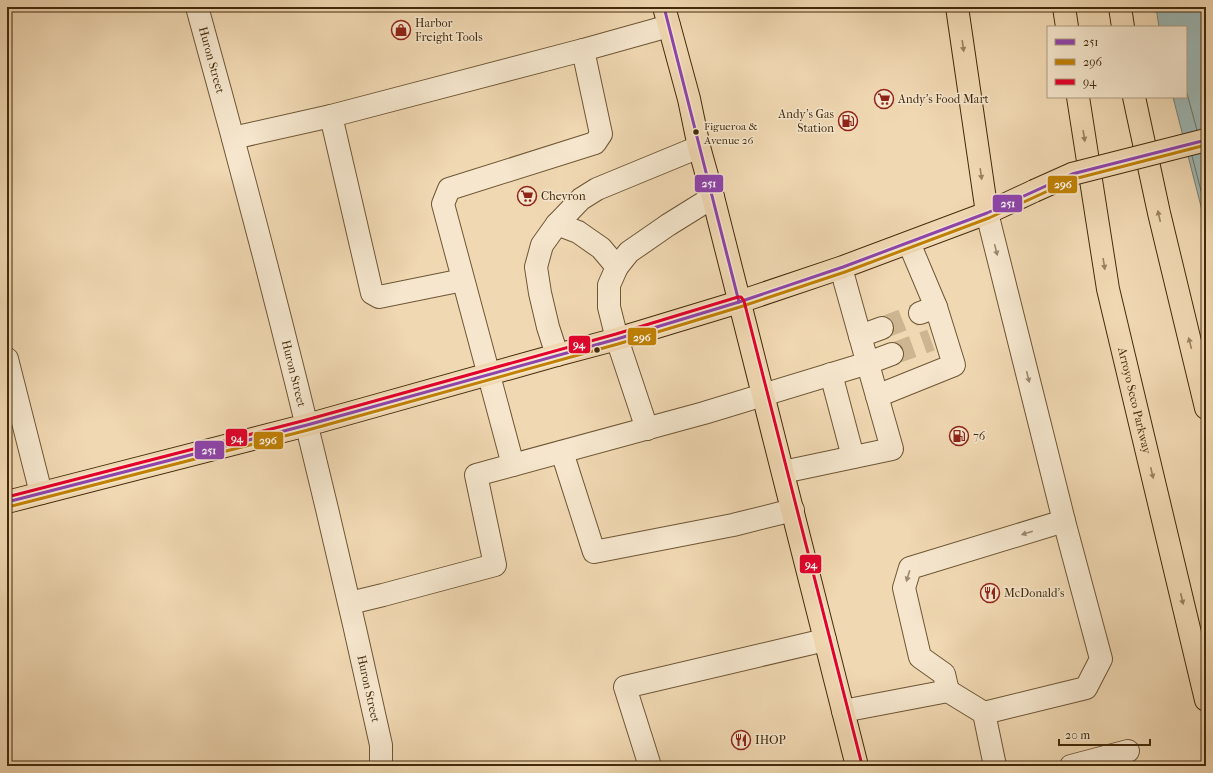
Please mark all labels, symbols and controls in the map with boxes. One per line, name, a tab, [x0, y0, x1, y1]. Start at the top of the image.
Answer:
place label: Harbor Freight Tools	[415, 16, 483, 44]
shop icon: Harbor Freight Tools	[390, 19, 412, 41]
street label: Huron Street	[196, 25, 228, 96]
legend	[1047, 26, 1187, 98]
text: 251	[1083, 35, 1099, 49]
one-way arrow	[960, 40, 966, 52]
text: 296	[1083, 55, 1102, 69]
text: 94	[1083, 75, 1097, 89]
supermarket icon: Andy's Food Mart	[873, 88, 895, 110]
place label: Andy's Food Mart	[897, 92, 990, 106]
place label: Andy's Gas Station	[777, 107, 835, 135]
fuel station icon: Andy's Gas Station	[837, 110, 859, 132]
place label: Figueroa & Avenue 26	[703, 120, 757, 147]
marker: Figueroa & Avenue 26	[691, 127, 701, 137]
one-way arrow	[1081, 129, 1087, 142]
one-way arrow	[978, 168, 984, 180]
line badge: 251	[694, 174, 724, 193]
line badge: 296	[1047, 175, 1078, 194]
text: 251	[702, 177, 716, 190]
text: 296	[1054, 178, 1073, 191]
supermarket icon: Chevron	[516, 185, 538, 207]
place label: Chevron	[541, 189, 586, 203]
line badge: 251	[992, 194, 1023, 213]
text: 251	[1001, 197, 1015, 210]
one-way arrow	[1156, 210, 1162, 222]
one-way arrow	[994, 244, 1000, 257]
one-way arrow	[1101, 258, 1107, 270]
line badge: 296	[627, 327, 657, 346]
text: 296	[633, 331, 652, 344]
line badge: 94	[568, 335, 591, 354]
one-way arrow	[1187, 336, 1193, 348]
street label: Huron Street	[279, 338, 309, 409]
text: 94	[572, 338, 586, 351]
unlabelled marker	[592, 345, 602, 355]
street label: Arroyo Seco Parkway	[1115, 345, 1154, 456]
one-way arrow	[1025, 371, 1031, 383]
fuel station icon: 76	[948, 425, 970, 447]
line badge: 94	[225, 428, 248, 447]
place label: 76	[973, 429, 986, 443]
line badge: 296	[253, 431, 284, 450]
text: 94	[230, 432, 244, 445]
text: 296	[259, 434, 278, 447]
line badge: 251	[194, 440, 225, 460]
text: 251	[202, 444, 216, 457]
one-way arrow	[1149, 466, 1155, 479]
one-way arrow	[1020, 530, 1032, 536]
line badge: 94	[799, 554, 822, 574]
text: 94	[804, 558, 818, 571]
one-way arrow	[905, 570, 911, 582]
restaurant icon: McDonald's	[979, 582, 1001, 604]
place label: McDonald's	[1004, 586, 1065, 600]
one-way arrow	[1179, 593, 1185, 605]
street label: Huron Street	[354, 654, 383, 724]
scale bar	[1059, 721, 1150, 747]
text: 20 m	[1065, 728, 1090, 742]
restaurant icon: IHOP	[730, 729, 752, 751]
place label: IHOP	[755, 733, 786, 747]

